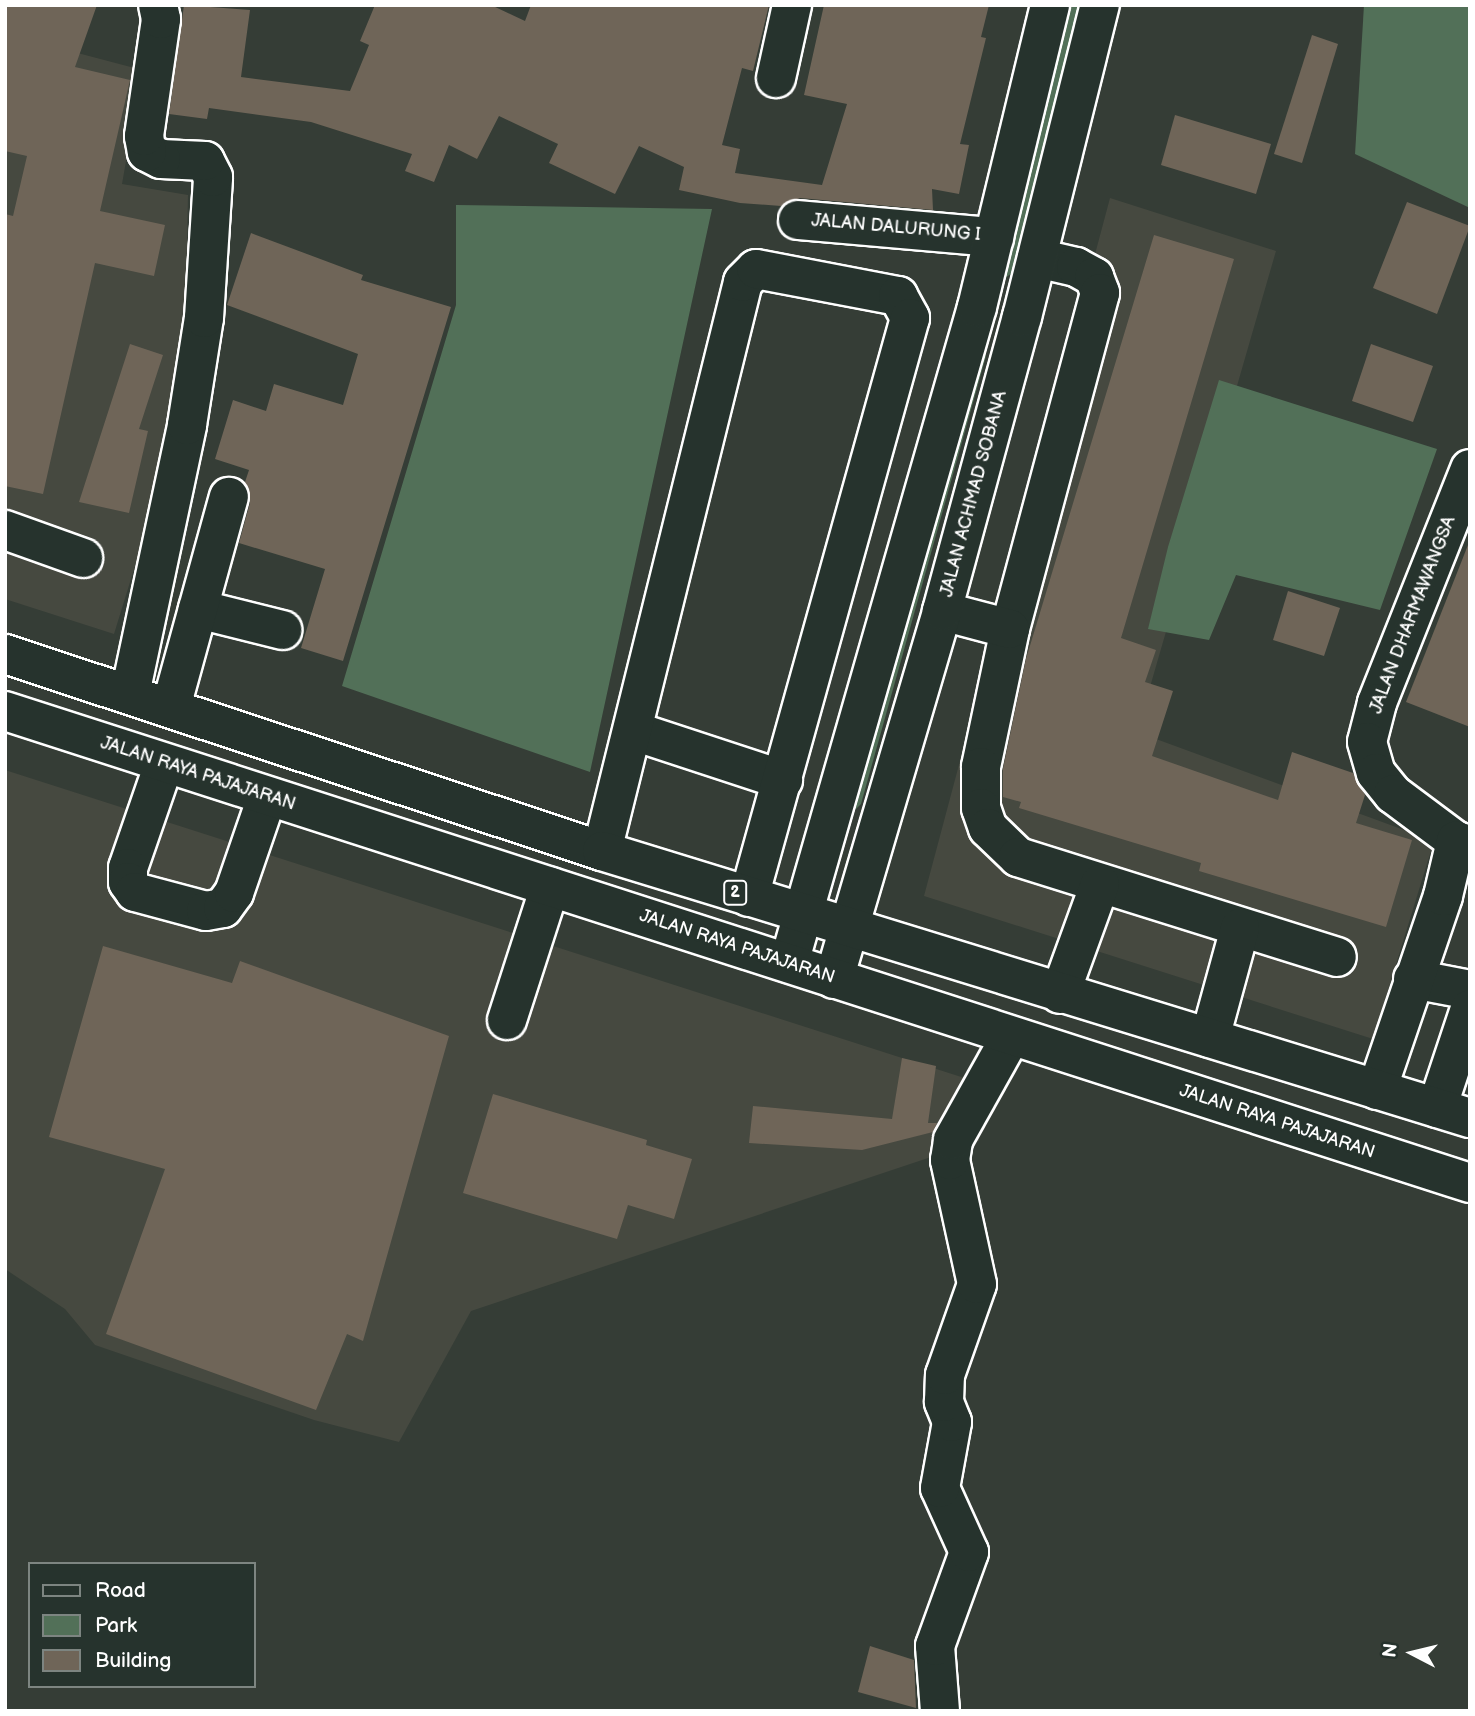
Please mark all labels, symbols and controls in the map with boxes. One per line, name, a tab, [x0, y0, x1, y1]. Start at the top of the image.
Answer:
street label: JALAN DALURUNG I	[810, 210, 982, 246]
street label: JALAN ACHMAD SOBANA	[936, 388, 1012, 600]
street label: JALAN DHARMAWANGSA	[1365, 513, 1461, 717]
street label: JALAN RAYA PAJAJARAN	[98, 732, 298, 816]
road number: 2	[723, 880, 747, 906]
street label: JALAN RAYA PAJAJARAN	[637, 905, 837, 989]
street label: JALAN RAYA PAJAJARAN	[1177, 1080, 1377, 1164]
legend	[28, 1562, 256, 1688]
text: Road	[95, 1578, 146, 1603]
text: Park	[95, 1613, 137, 1638]
north arrow	[1377, 1618, 1447, 1688]
text: N	[1378, 1642, 1403, 1659]
text: Building	[95, 1648, 171, 1673]

